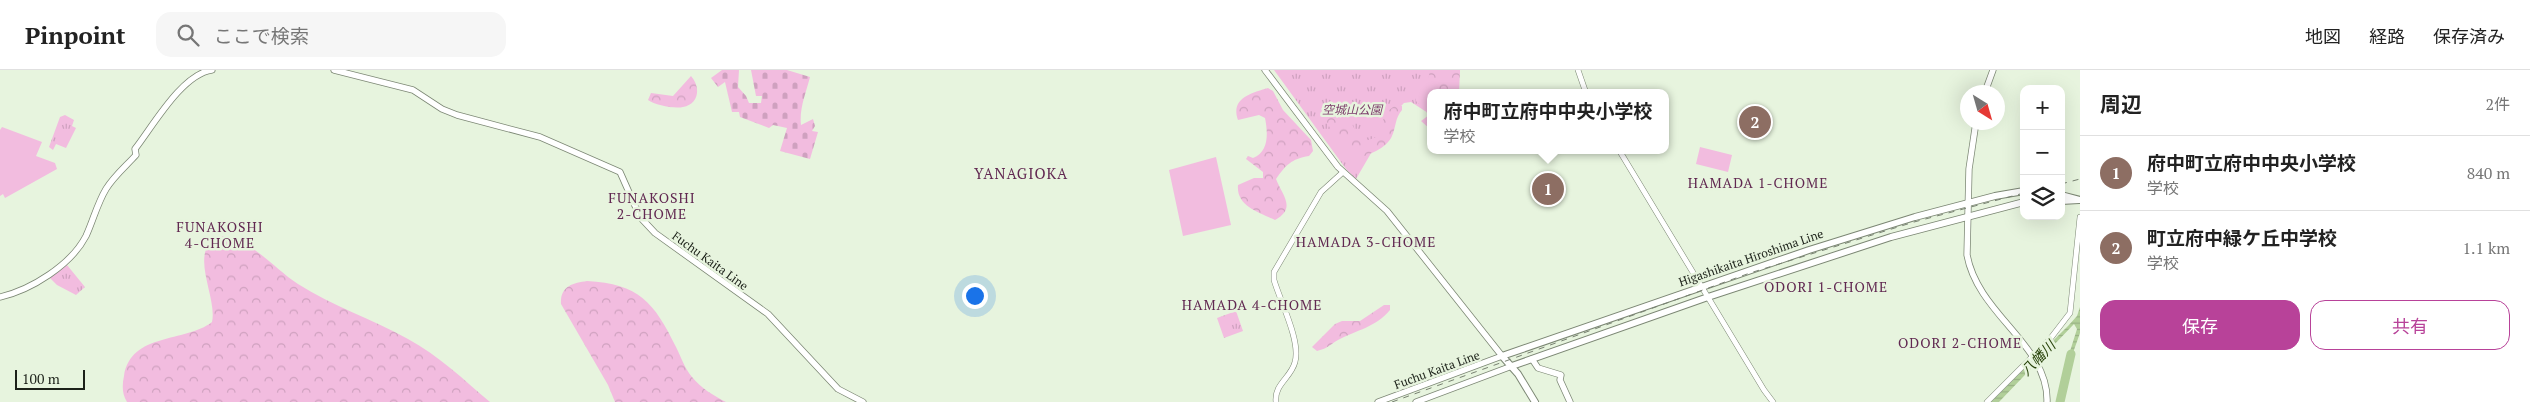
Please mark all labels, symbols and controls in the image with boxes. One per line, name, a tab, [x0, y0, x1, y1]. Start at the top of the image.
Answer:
search box	[156, 12, 506, 57]
text: Pinpoint	[25, 19, 126, 51]
icon: search	[174, 21, 202, 49]
text: ここで検索	[214, 23, 309, 48]
text: 地図	[2305, 24, 2341, 48]
text: 経路	[2369, 24, 2405, 48]
text: 保存済み	[2433, 24, 2505, 48]
north arrow	[1960, 85, 2005, 130]
map controls	[2020, 85, 2065, 220]
button: +	[2020, 85, 2065, 130]
popup	[1427, 89, 1669, 154]
text: 周辺	[2100, 90, 2142, 118]
text: 2件	[2485, 93, 2510, 115]
text: 府中町立府中中央小学校	[1443, 98, 1653, 123]
park label: 空城山公園	[1322, 102, 1384, 117]
pin: 2	[1739, 103, 1771, 141]
text: 学校	[1443, 125, 1476, 147]
button: −	[2020, 130, 2065, 175]
text: 府中町立府中中央小学校	[2147, 150, 2356, 175]
text: 1	[2111, 162, 2121, 184]
text: 840 m	[2467, 162, 2510, 184]
district label: YANAGIOKA	[974, 163, 1068, 183]
pin: 1	[1532, 170, 1564, 208]
district label: HAMADA 1-CHOME	[1688, 173, 1828, 192]
button: layers	[2020, 175, 2065, 220]
text: 学校	[2147, 177, 2179, 199]
district label: FUNAKOSHI 2-CHOME	[608, 188, 696, 223]
district label: FUNAKOSHI 4-CHOME	[176, 217, 264, 252]
text: 町立府中緑ケ丘中学校	[2147, 225, 2337, 250]
street label: Higashikaita Hiroshima Line	[1677, 226, 1825, 289]
street label: Fuchu Kaita Line	[669, 228, 751, 293]
district label: HAMADA 3-CHOME	[1296, 232, 1436, 251]
text: 2	[2111, 237, 2121, 259]
text: 1.1 km	[2463, 237, 2510, 259]
text: 学校	[2147, 252, 2179, 274]
district label: ODORI 1-CHOME	[1764, 277, 1888, 296]
your location	[962, 283, 988, 309]
district label: HAMADA 4-CHOME	[1182, 295, 1322, 314]
button: 保存	[2100, 300, 2300, 350]
button: 共有	[2310, 300, 2510, 350]
district label: ODORI 2-CHOME	[1898, 333, 2022, 352]
water label: 八幡川	[2016, 335, 2060, 379]
street label: Fuchu Kaita Line	[1392, 347, 1482, 392]
scale bar	[15, 367, 85, 390]
text: 100 m	[22, 369, 60, 388]

